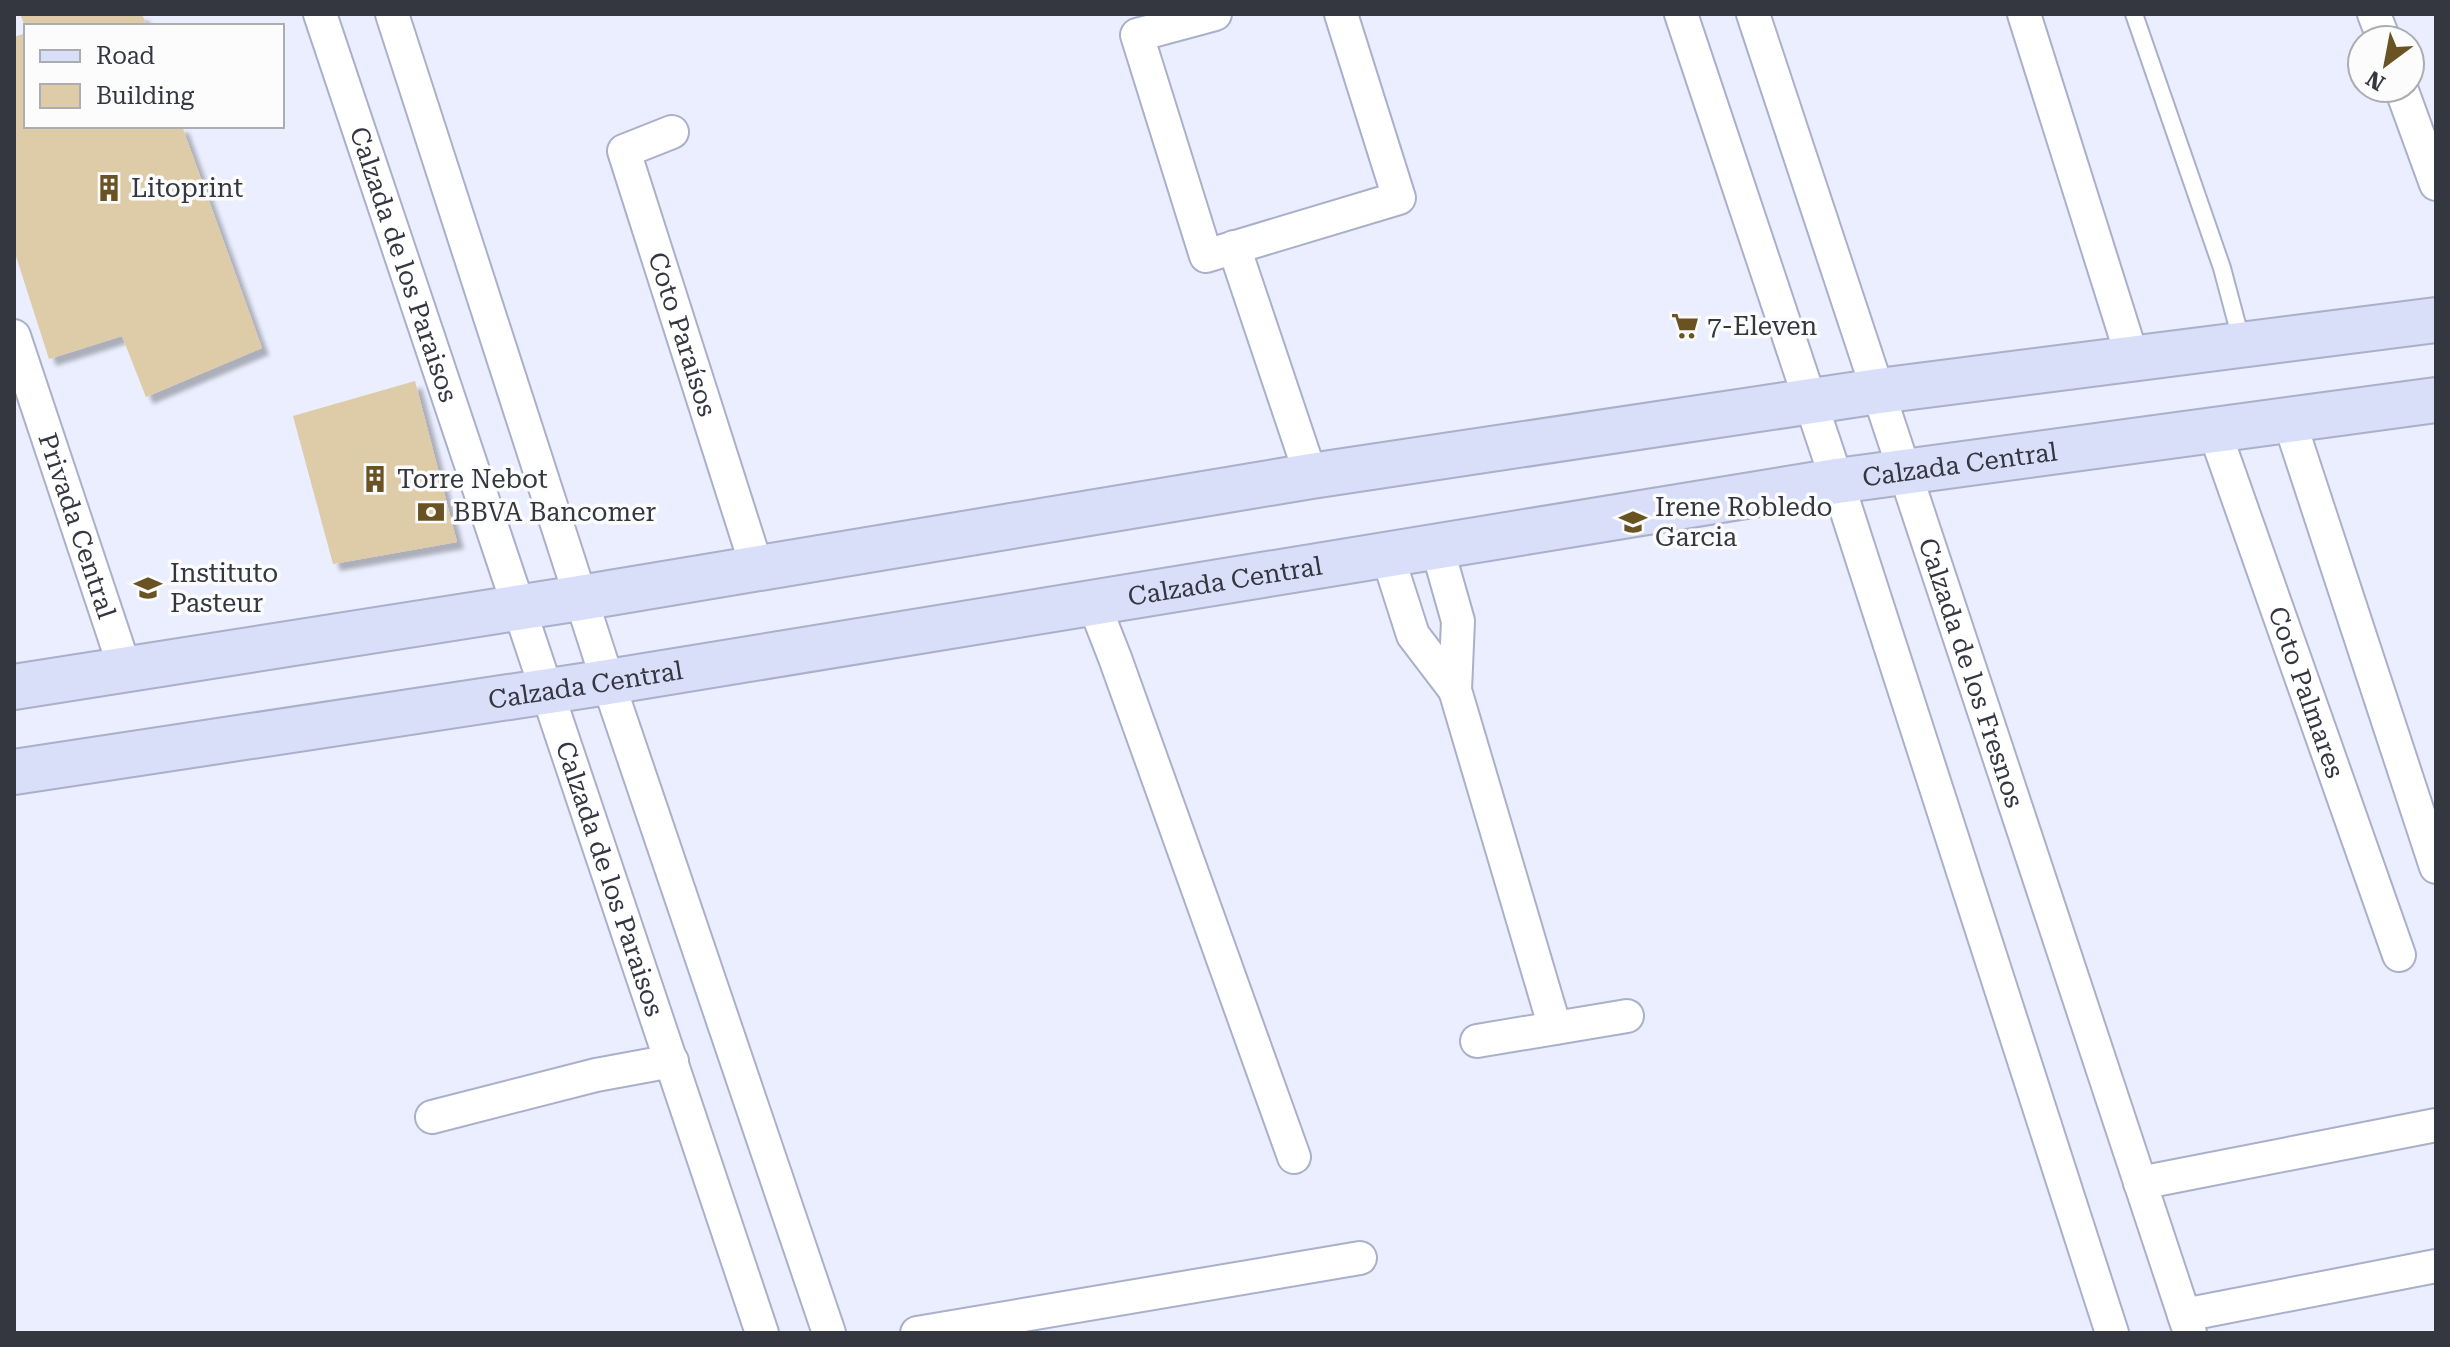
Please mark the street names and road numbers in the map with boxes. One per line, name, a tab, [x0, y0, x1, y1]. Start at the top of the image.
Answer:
street label: Calzada de los Paraisos	[344, 123, 464, 406]
street label: Coto Paraísos	[642, 249, 723, 420]
street label: Privada Central	[32, 429, 122, 622]
street label: Calzada Central	[1860, 436, 2059, 492]
street label: Calzada de los Fresnos	[1913, 534, 2030, 811]
street label: Calzada Central	[1126, 550, 1324, 612]
street label: Coto Palmares	[2262, 602, 2350, 782]
street label: Calzada Central	[486, 655, 685, 715]
street label: Calzada de los Paraisos	[550, 737, 670, 1020]

